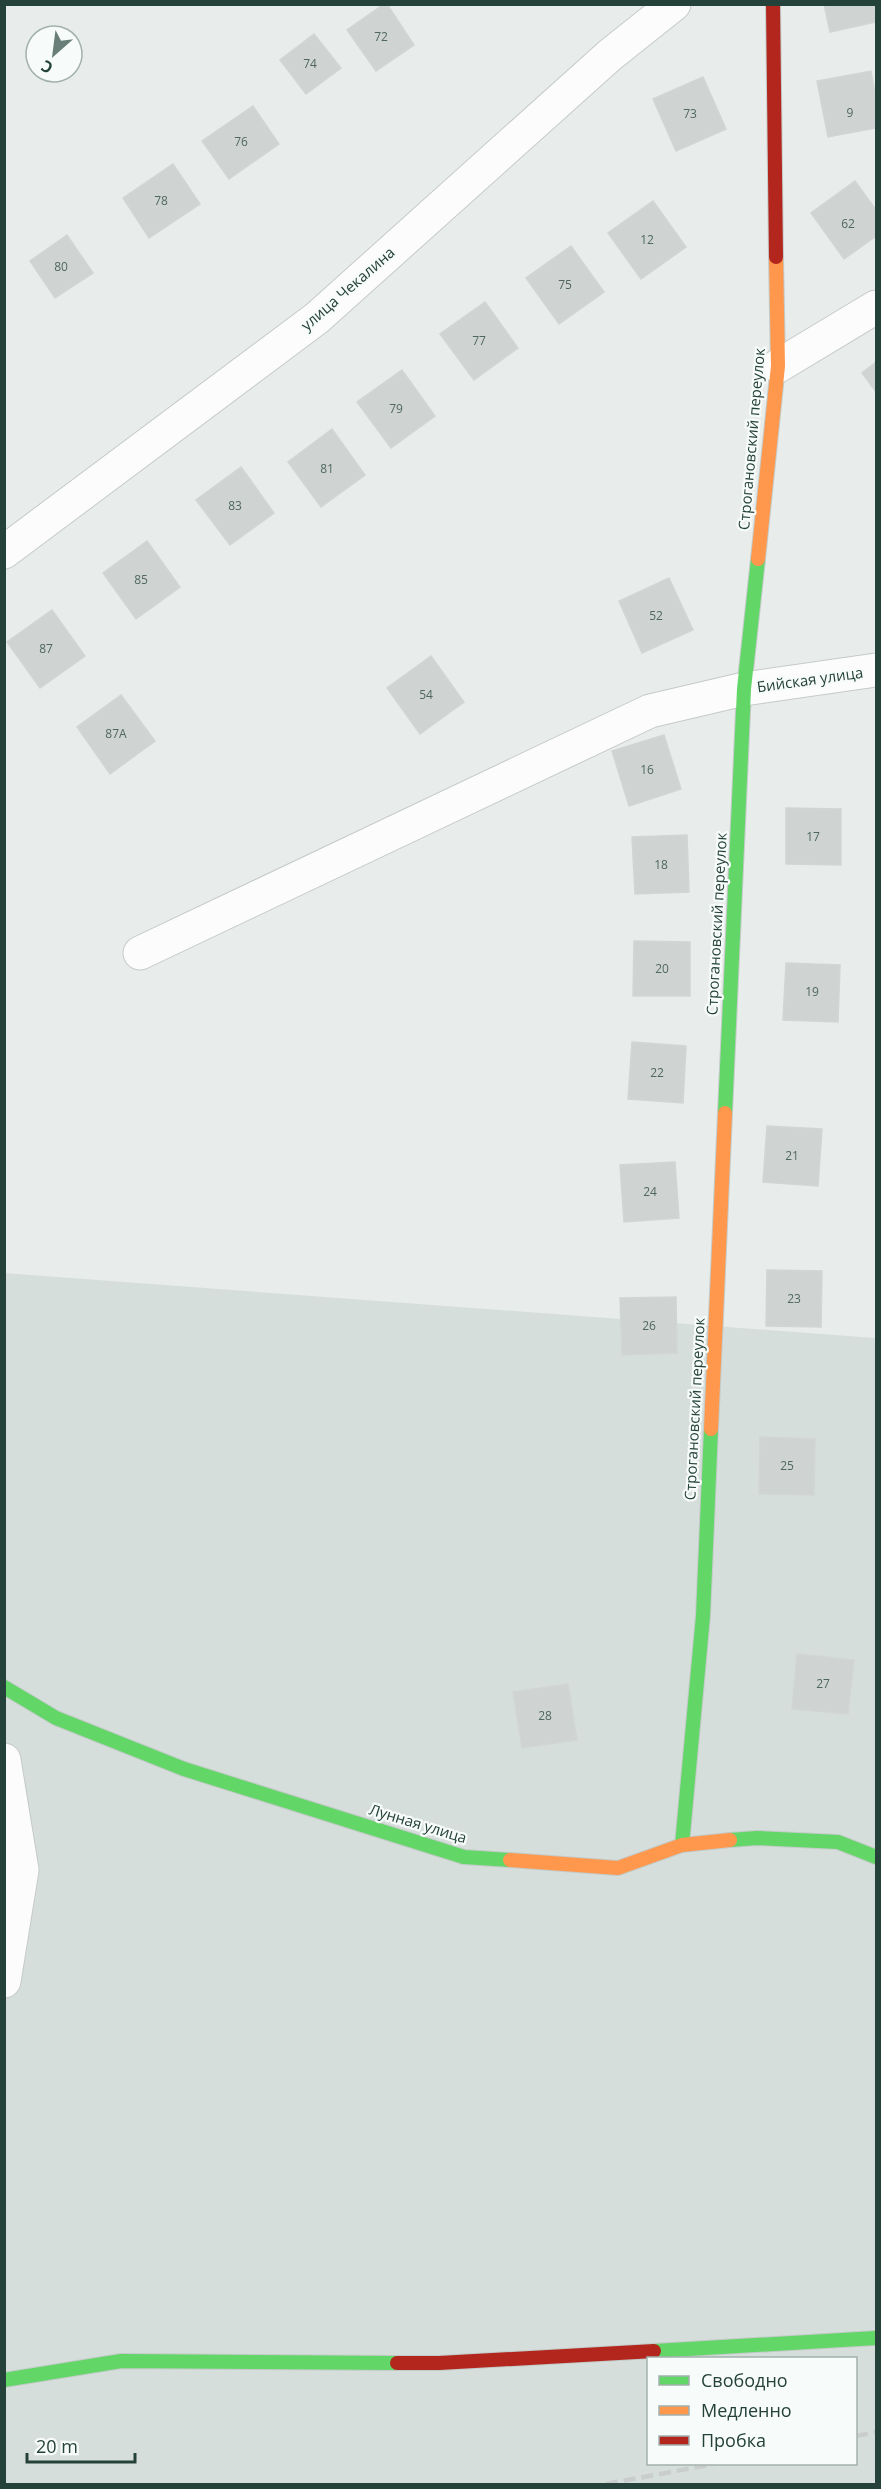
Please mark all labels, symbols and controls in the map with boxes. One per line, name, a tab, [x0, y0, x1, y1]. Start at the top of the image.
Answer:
north arrow	[24, 24, 84, 84]
house number: 72	[374, 28, 388, 45]
text: С	[37, 55, 57, 79]
house number: 74	[303, 55, 317, 72]
house number: 9	[847, 104, 854, 121]
house number: 73	[683, 105, 697, 122]
house number: 76	[234, 133, 248, 150]
house number: 78	[154, 192, 168, 209]
house number: 62	[841, 215, 855, 232]
house number: 12	[640, 231, 654, 248]
street label: улица Чекалина	[296, 242, 398, 335]
house number: 80	[54, 258, 68, 275]
house number: 75	[558, 276, 572, 293]
house number: 77	[472, 332, 486, 349]
street label: Строгановский переулок	[733, 347, 769, 531]
house number: 79	[389, 400, 403, 417]
house number: 81	[320, 460, 334, 477]
house number: 83	[228, 497, 242, 514]
house number: 85	[134, 571, 148, 588]
house number: 52	[649, 607, 663, 624]
house number: 87	[39, 640, 53, 657]
street label: Бийская улица	[755, 662, 864, 696]
house number: 54	[419, 686, 433, 703]
house number: 87А	[105, 725, 127, 742]
house number: 16	[640, 761, 654, 778]
house number: 17	[806, 828, 820, 845]
street label: Строгановский переулок	[701, 832, 731, 1016]
house number: 18	[654, 856, 668, 873]
house number: 20	[655, 960, 669, 977]
house number: 19	[805, 983, 819, 1000]
house number: 22	[650, 1064, 664, 1081]
house number: 21	[785, 1147, 799, 1164]
house number: 24	[643, 1183, 657, 1200]
house number: 23	[787, 1290, 801, 1307]
house number: 26	[642, 1317, 656, 1334]
street label: Строгановский переулок	[679, 1317, 709, 1501]
house number: 25	[780, 1457, 794, 1474]
house number: 27	[816, 1675, 830, 1692]
house number: 28	[538, 1707, 552, 1724]
street label: Лунная улица	[367, 1799, 469, 1847]
legend	[647, 2357, 857, 2465]
text: Свободно	[701, 2368, 788, 2392]
text: Медленно	[701, 2398, 792, 2422]
scale bar	[27, 2426, 135, 2464]
text: Пробка	[701, 2428, 766, 2452]
text: 20 m	[36, 2434, 78, 2458]

